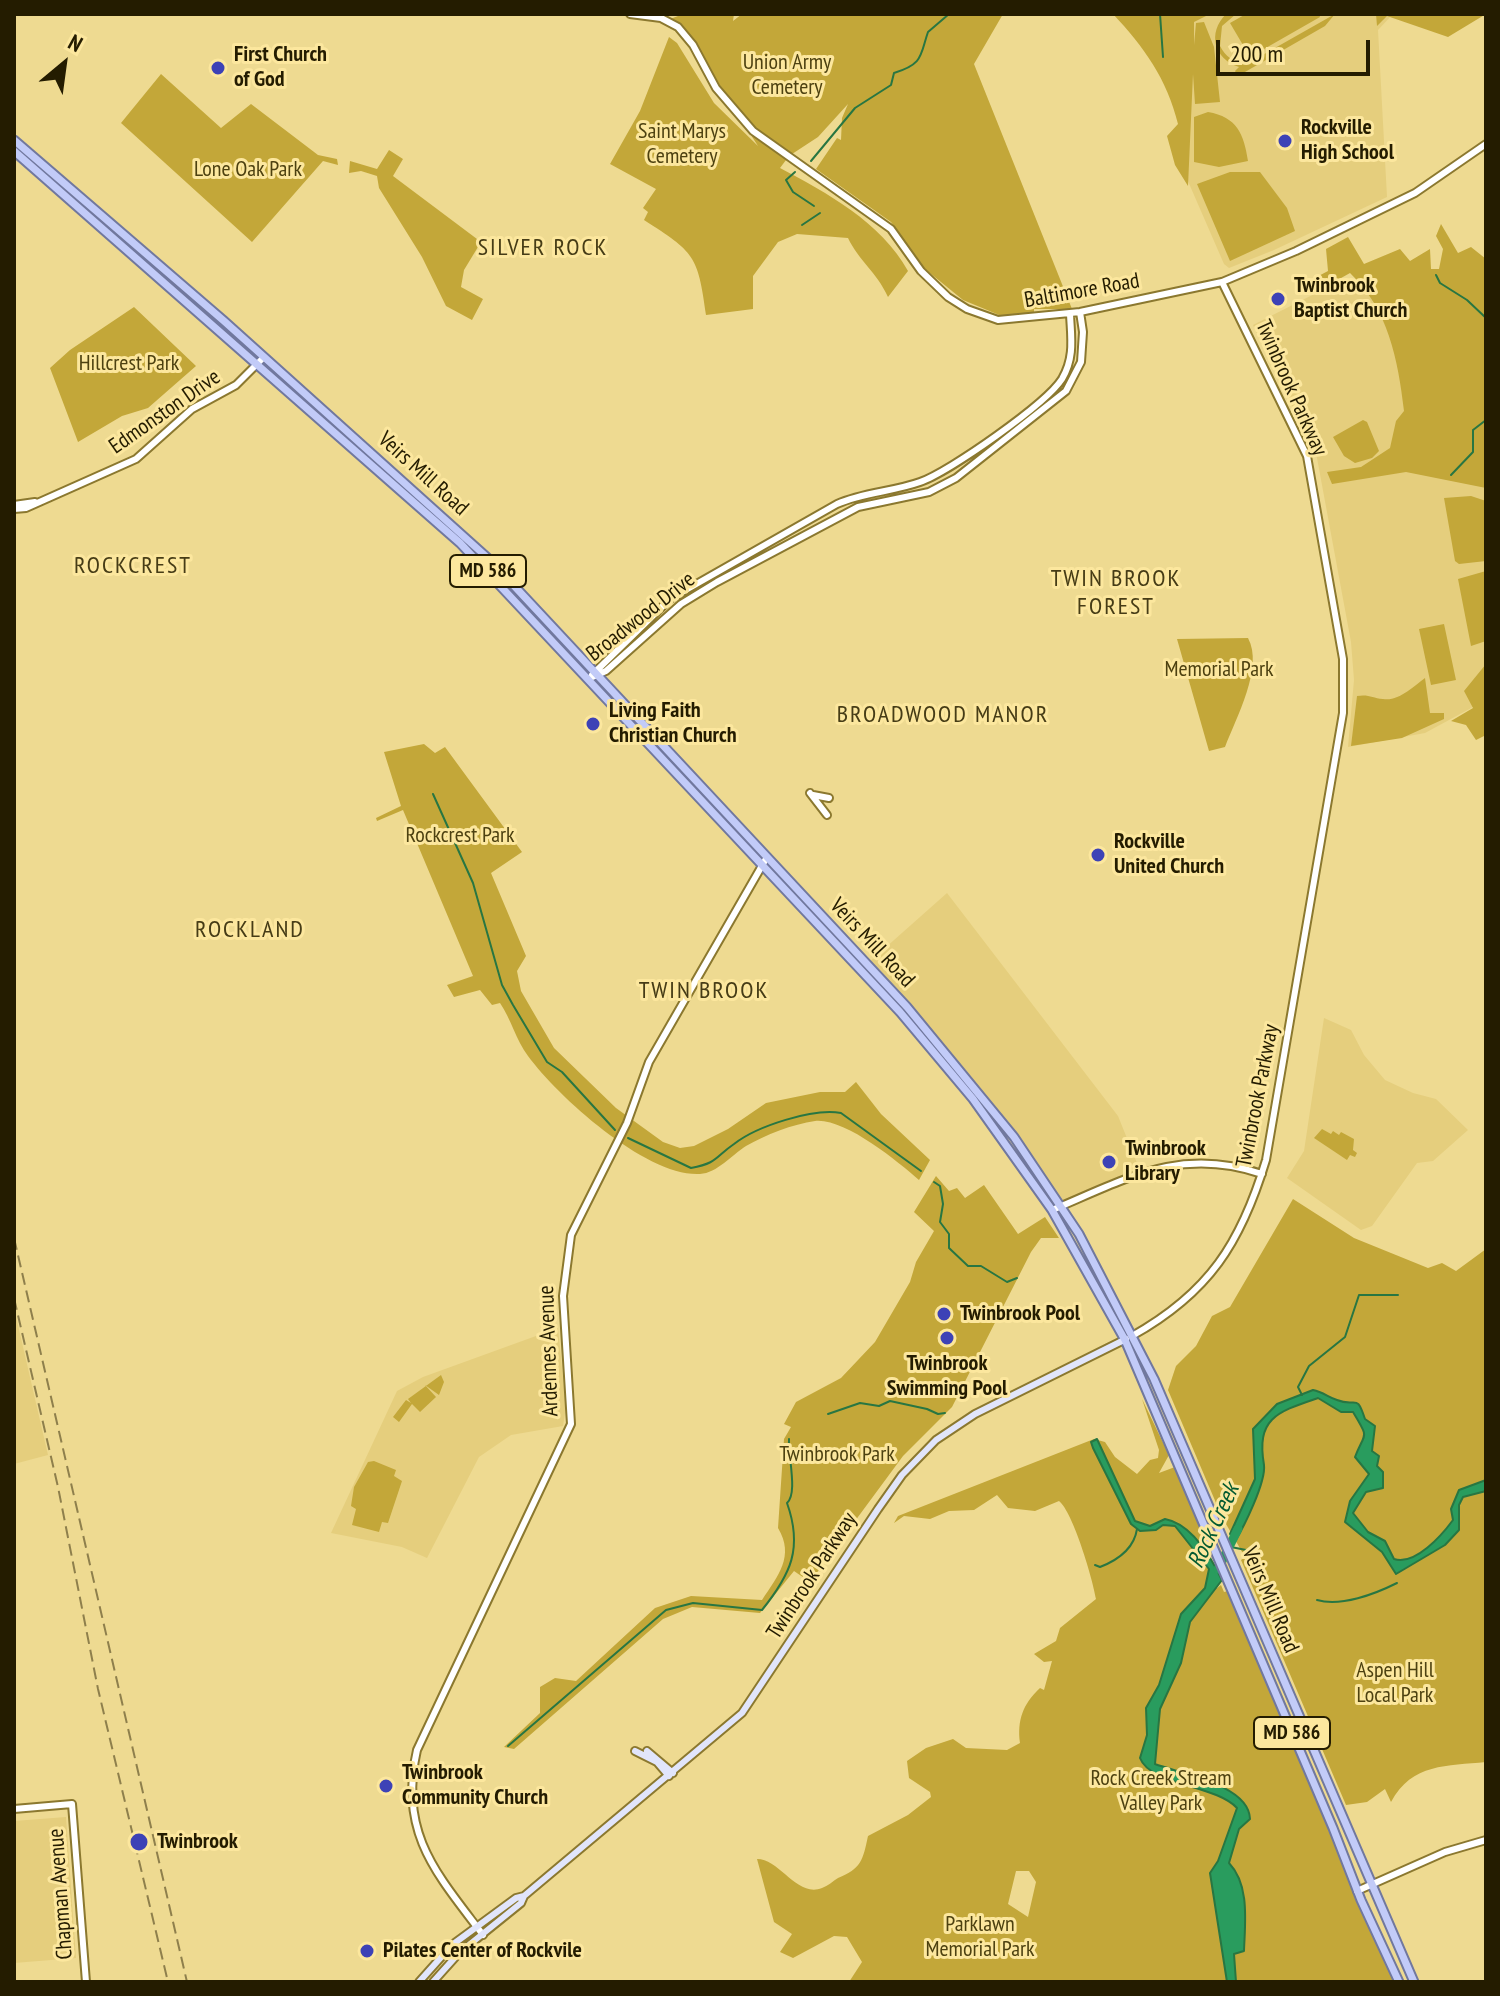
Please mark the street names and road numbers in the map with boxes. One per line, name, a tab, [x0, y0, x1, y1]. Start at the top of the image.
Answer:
street label: Baltimore Road	[1022, 268, 1142, 314]
street label: Twinbrook Parkway	[1249, 316, 1333, 460]
street label: Edmonston Drive	[104, 364, 226, 460]
street label: Veirs Mill Road	[372, 427, 474, 521]
road number: MD 586	[450, 555, 526, 587]
street label: Broadwood Drive	[582, 567, 700, 667]
street label: Veirs Mill Road	[824, 893, 920, 993]
street label: Twinbrook Parkway	[1231, 1022, 1285, 1170]
street label: Ardennes Avenue	[534, 1285, 564, 1417]
street label: Twinbrook Parkway	[761, 1508, 863, 1644]
street label: Veirs Mill Road	[1236, 1543, 1304, 1657]
road number: MD 586	[1254, 1717, 1330, 1749]
street label: Chapman Avenue	[43, 1828, 79, 1960]

